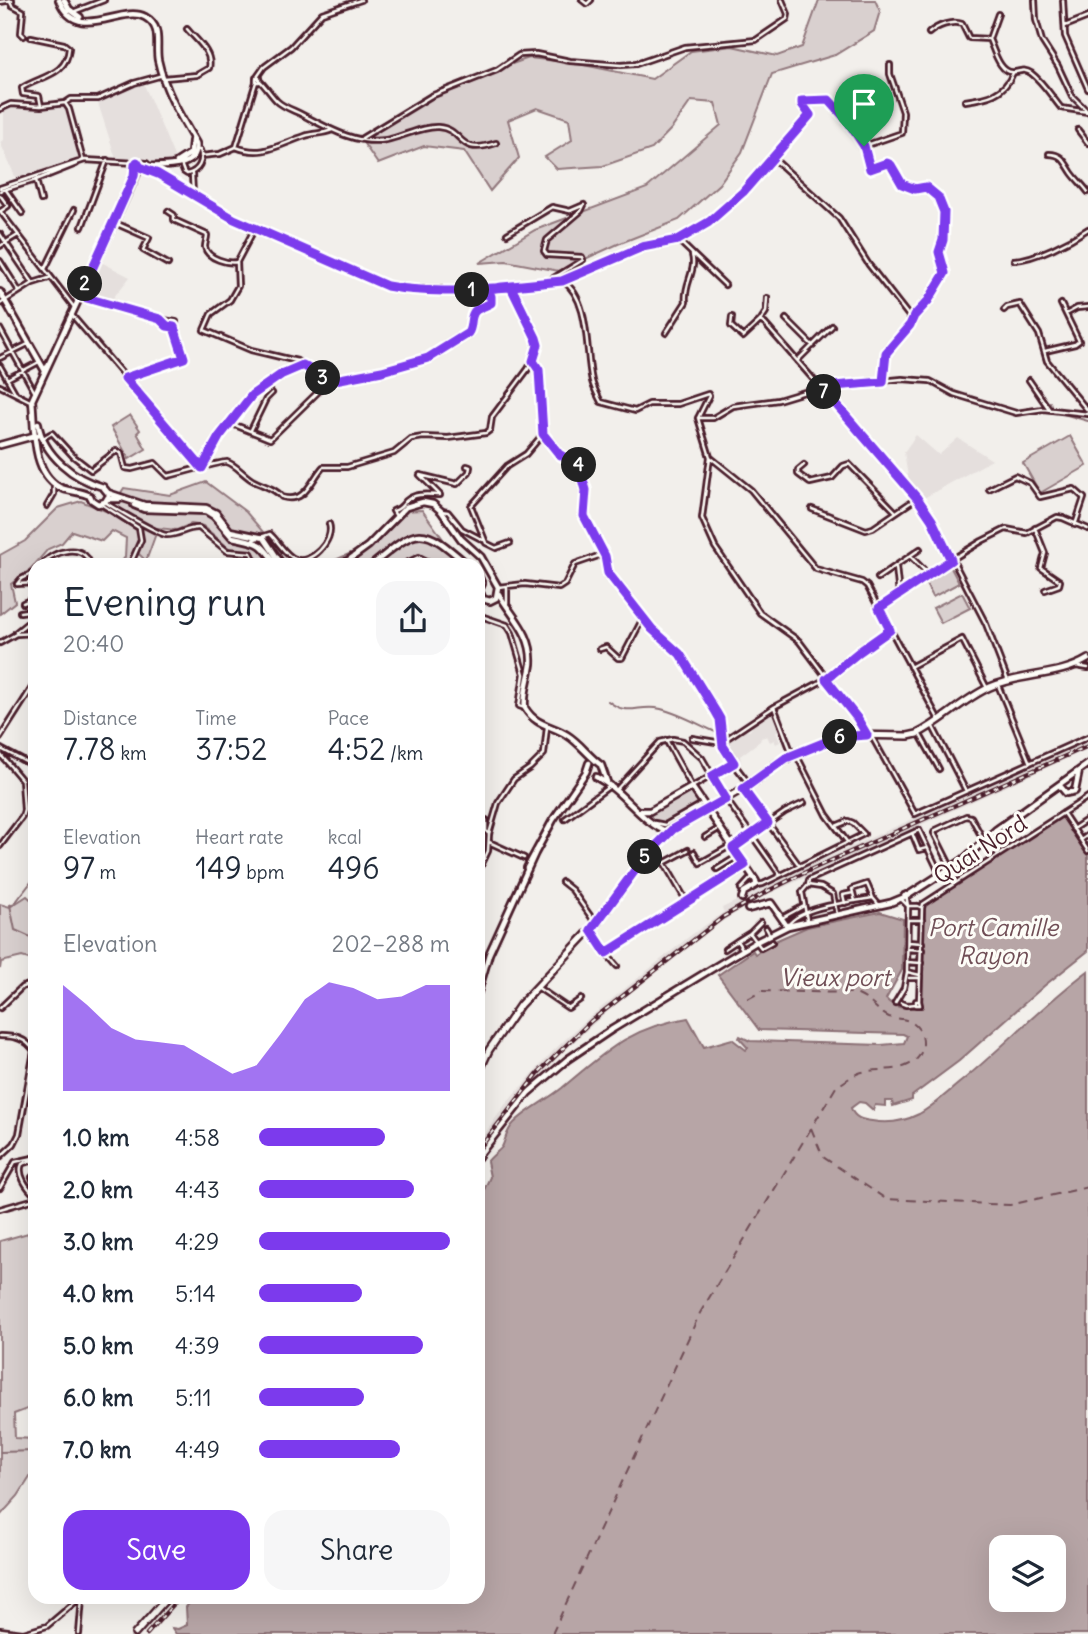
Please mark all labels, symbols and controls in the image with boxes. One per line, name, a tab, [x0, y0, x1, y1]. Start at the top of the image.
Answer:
pin	[834, 74, 894, 146]
icon: arrive	[845, 85, 883, 123]
pin: 2	[68, 266, 102, 302]
text: 2	[79, 271, 90, 295]
pin: 1	[454, 272, 490, 308]
text: 1	[468, 277, 475, 301]
pin: 3	[306, 360, 340, 396]
text: 3	[317, 365, 328, 389]
pin: 7	[806, 374, 842, 410]
text: 7	[819, 379, 828, 403]
pin: 4	[562, 448, 596, 482]
text: 4	[573, 452, 584, 476]
text: Evening run	[63, 579, 266, 626]
button: share	[376, 581, 450, 655]
text: 20:40	[63, 629, 124, 658]
text: Distance	[63, 706, 137, 730]
text: Time	[195, 706, 236, 730]
text: Pace	[328, 706, 369, 730]
pin: 6	[822, 720, 858, 754]
text: 6	[834, 724, 845, 748]
text: 7.78	[63, 730, 116, 768]
text: 37:52	[195, 730, 268, 768]
text: 4:52	[328, 730, 385, 768]
text: km	[116, 741, 147, 765]
text: /km	[385, 741, 423, 765]
street label: Quai Nord	[928, 808, 1032, 890]
text: Elevation	[63, 825, 141, 849]
text: Heart rate	[195, 825, 283, 849]
text: kcal	[328, 825, 362, 849]
pin: 5	[628, 840, 662, 874]
text: 5	[639, 844, 650, 868]
text: 97	[63, 849, 95, 887]
text: 149	[195, 849, 242, 887]
text: 496	[328, 849, 380, 887]
text: m	[95, 860, 116, 884]
text: bpm	[242, 860, 284, 884]
water label: Port Camille Rayon	[928, 912, 1060, 970]
text: Elevation	[63, 929, 157, 958]
text: 202–288 m	[332, 929, 450, 958]
water label: Vieux port	[780, 962, 893, 992]
text: 1.0 km	[63, 1123, 129, 1152]
text: 4:58	[175, 1123, 220, 1152]
text: 2.0 km	[63, 1175, 133, 1204]
text: 4:43	[175, 1175, 220, 1204]
text: 3.0 km	[63, 1227, 133, 1256]
text: 4:29	[175, 1227, 219, 1256]
text: 4.0 km	[63, 1279, 134, 1308]
text: 5:14	[175, 1279, 216, 1308]
text: 5.0 km	[63, 1331, 134, 1360]
text: 4:39	[175, 1331, 220, 1360]
text: 6.0 km	[63, 1383, 134, 1412]
text: 5:11	[175, 1383, 212, 1412]
text: 7.0 km	[63, 1435, 132, 1464]
text: 4:49	[175, 1435, 220, 1464]
button: Save	[63, 1510, 250, 1590]
button: Share	[264, 1510, 450, 1590]
map controls	[989, 1535, 1066, 1612]
button: layers	[989, 1535, 1066, 1612]

